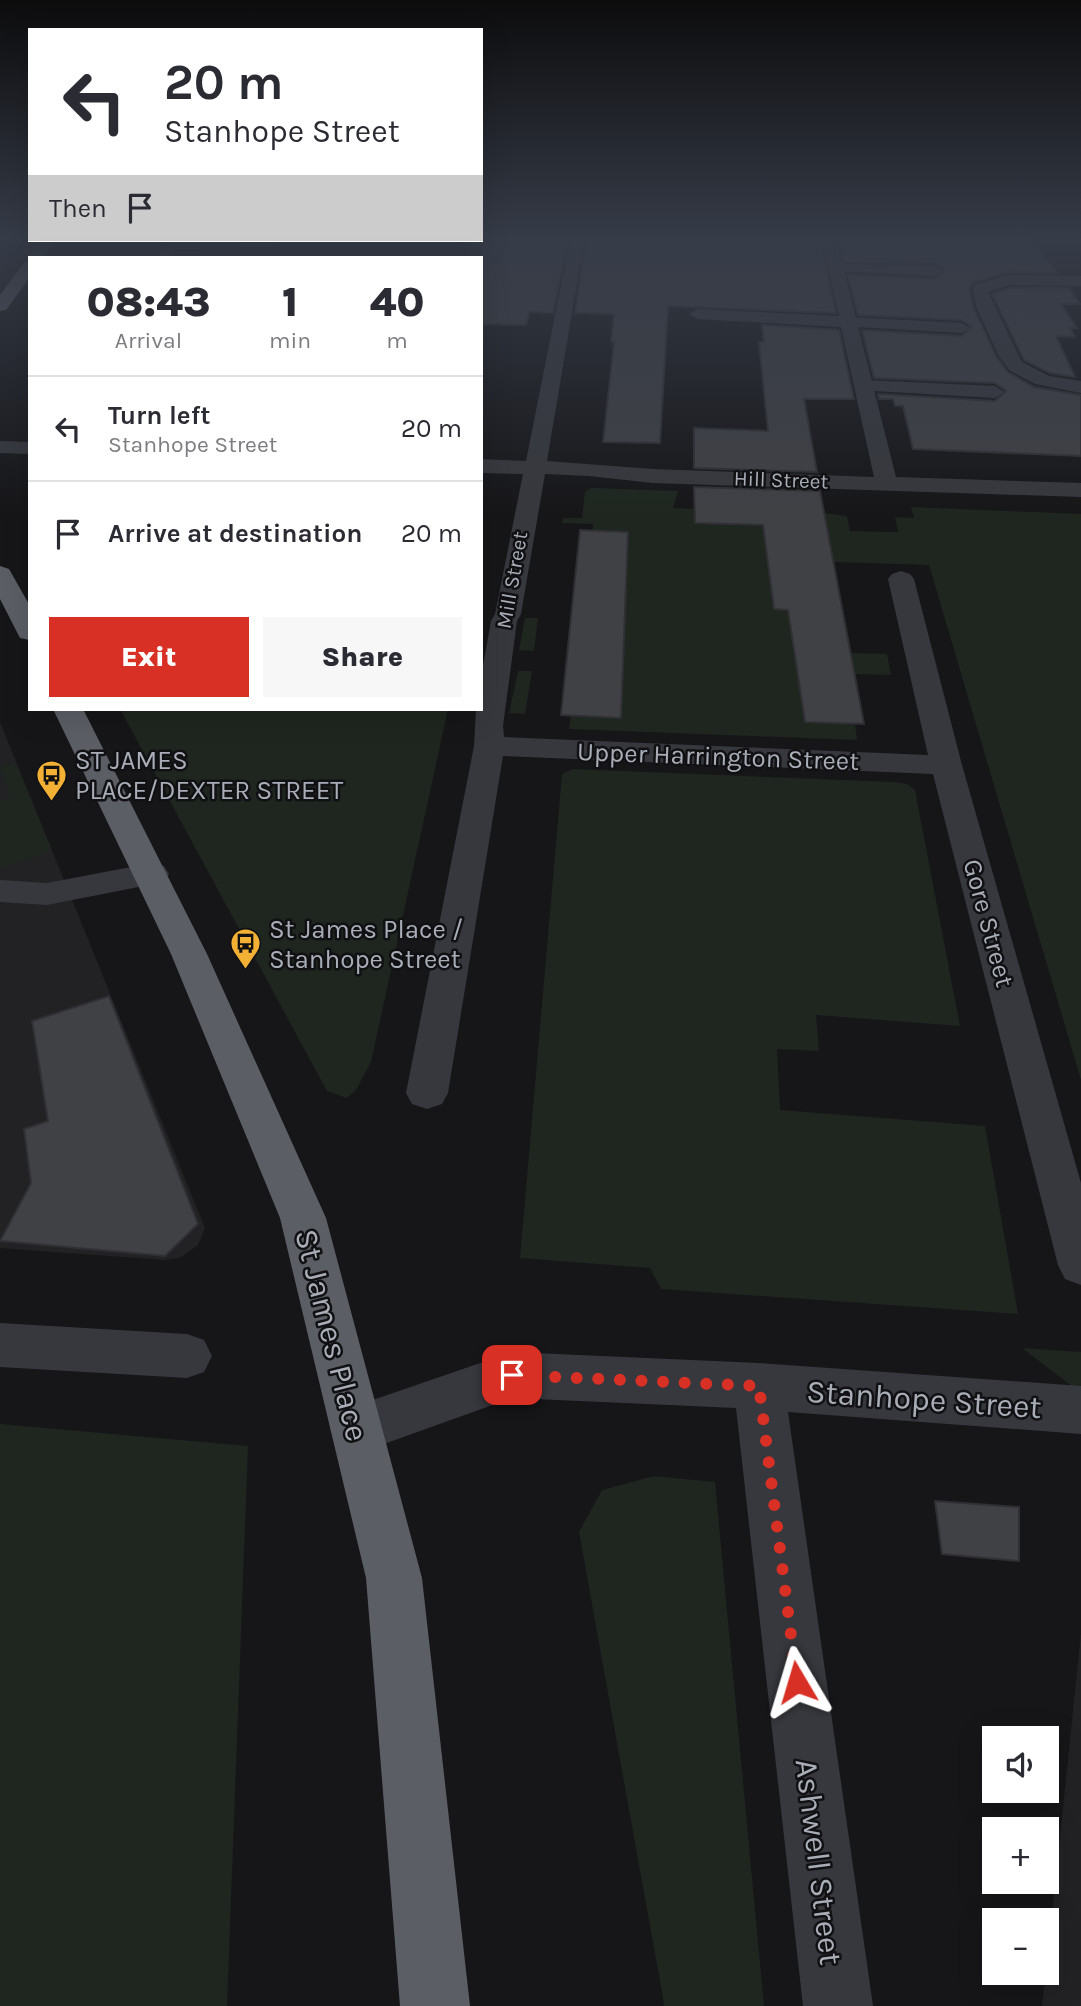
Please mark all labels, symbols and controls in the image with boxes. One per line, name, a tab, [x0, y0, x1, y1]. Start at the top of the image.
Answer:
text: 20 m	[164, 54, 284, 111]
icon: left	[49, 56, 140, 147]
text: Stanhope Street	[164, 113, 400, 150]
icon: arrive	[121, 189, 159, 227]
text: Then	[49, 193, 107, 224]
text: 08:43	[86, 277, 210, 327]
text: 1	[282, 277, 298, 327]
text: 40	[370, 277, 425, 327]
text: Arrival	[115, 327, 182, 354]
text: min	[269, 327, 311, 354]
text: m	[386, 327, 408, 354]
text: Turn left	[108, 400, 210, 431]
icon: left	[49, 410, 87, 448]
text: 20 m	[401, 413, 462, 444]
text: Stanhope Street	[108, 431, 277, 458]
street label: Hill Street	[733, 466, 829, 494]
icon: arrive	[49, 515, 87, 553]
text: Arrive at destination	[108, 518, 362, 549]
text: 20 m	[401, 518, 462, 549]
street label: Mill Street	[492, 529, 532, 631]
button: Exit	[49, 617, 249, 697]
button: Share	[263, 617, 462, 697]
street label: Upper Harrington Street	[576, 736, 860, 777]
place label: ST JAMES PLACE/DEXTER STREET	[75, 745, 343, 806]
bus stop icon: ST JAMES PLACE/DEXTER STREET	[35, 758, 69, 802]
street label: Gore Street	[957, 856, 1021, 991]
place label: St James Place / Stanhope Street	[269, 914, 463, 975]
bus stop icon: St James Place / Stanhope Street	[229, 927, 263, 971]
street label: St James Place	[287, 1225, 376, 1445]
pin	[482, 1345, 542, 1405]
icon: arrive	[493, 1356, 531, 1394]
street label: Stanhope Street	[805, 1373, 1043, 1426]
position arrow	[760, 1645, 834, 1719]
map controls	[982, 1726, 1059, 1985]
button: sound	[982, 1726, 1059, 1803]
street label: Ashwell Street	[787, 1757, 850, 1967]
button: +	[982, 1817, 1059, 1894]
button: −	[982, 1908, 1059, 1985]

